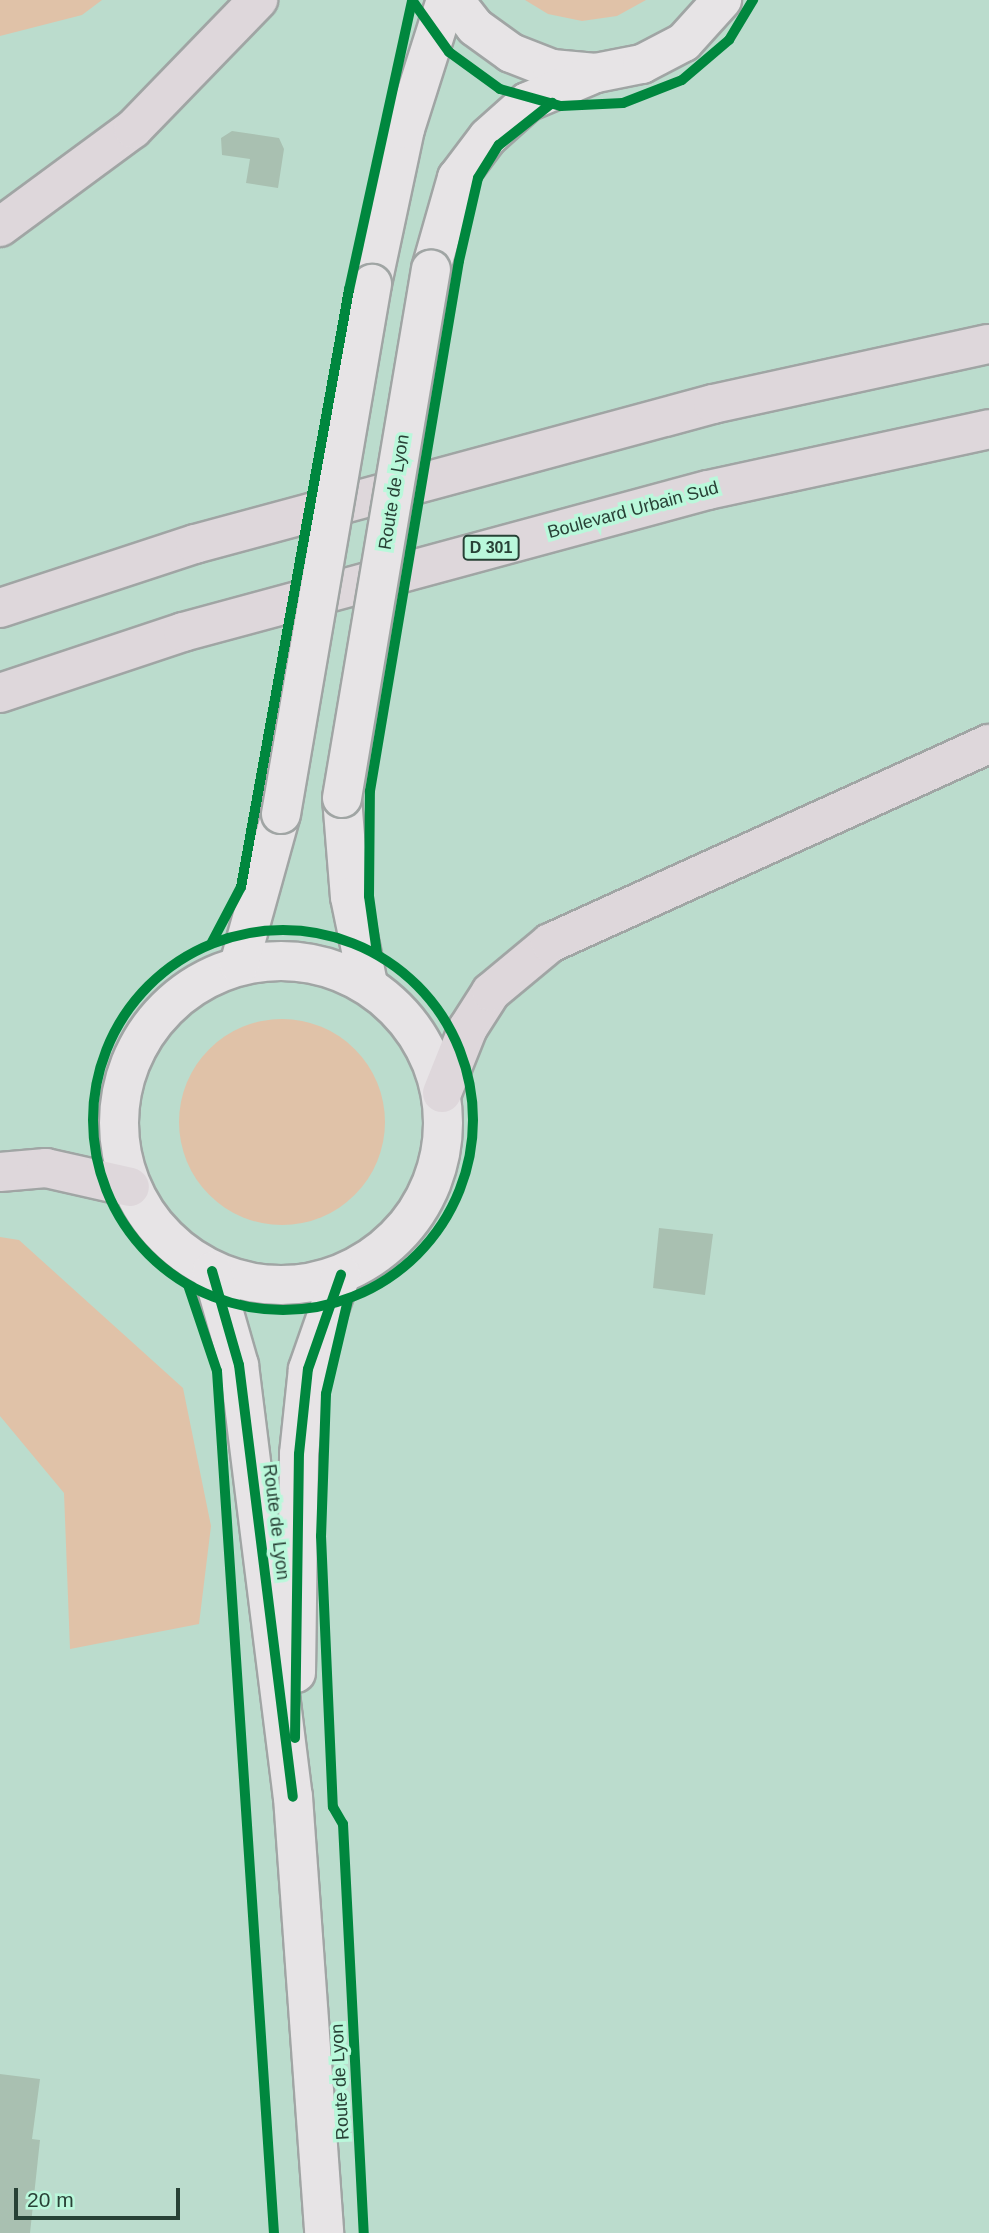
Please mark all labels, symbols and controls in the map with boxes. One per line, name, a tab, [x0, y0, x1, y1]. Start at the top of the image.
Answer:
street label: Route de Lyon	[374, 433, 414, 551]
street label: Boulevard Urbain Sud	[545, 477, 721, 543]
road number: D 301	[461, 536, 521, 561]
street label: Route de Lyon	[258, 1463, 294, 1581]
street label: Route de Lyon	[326, 2023, 354, 2141]
scale bar	[18, 2174, 184, 2218]
text: 20 m	[27, 2188, 74, 2211]

